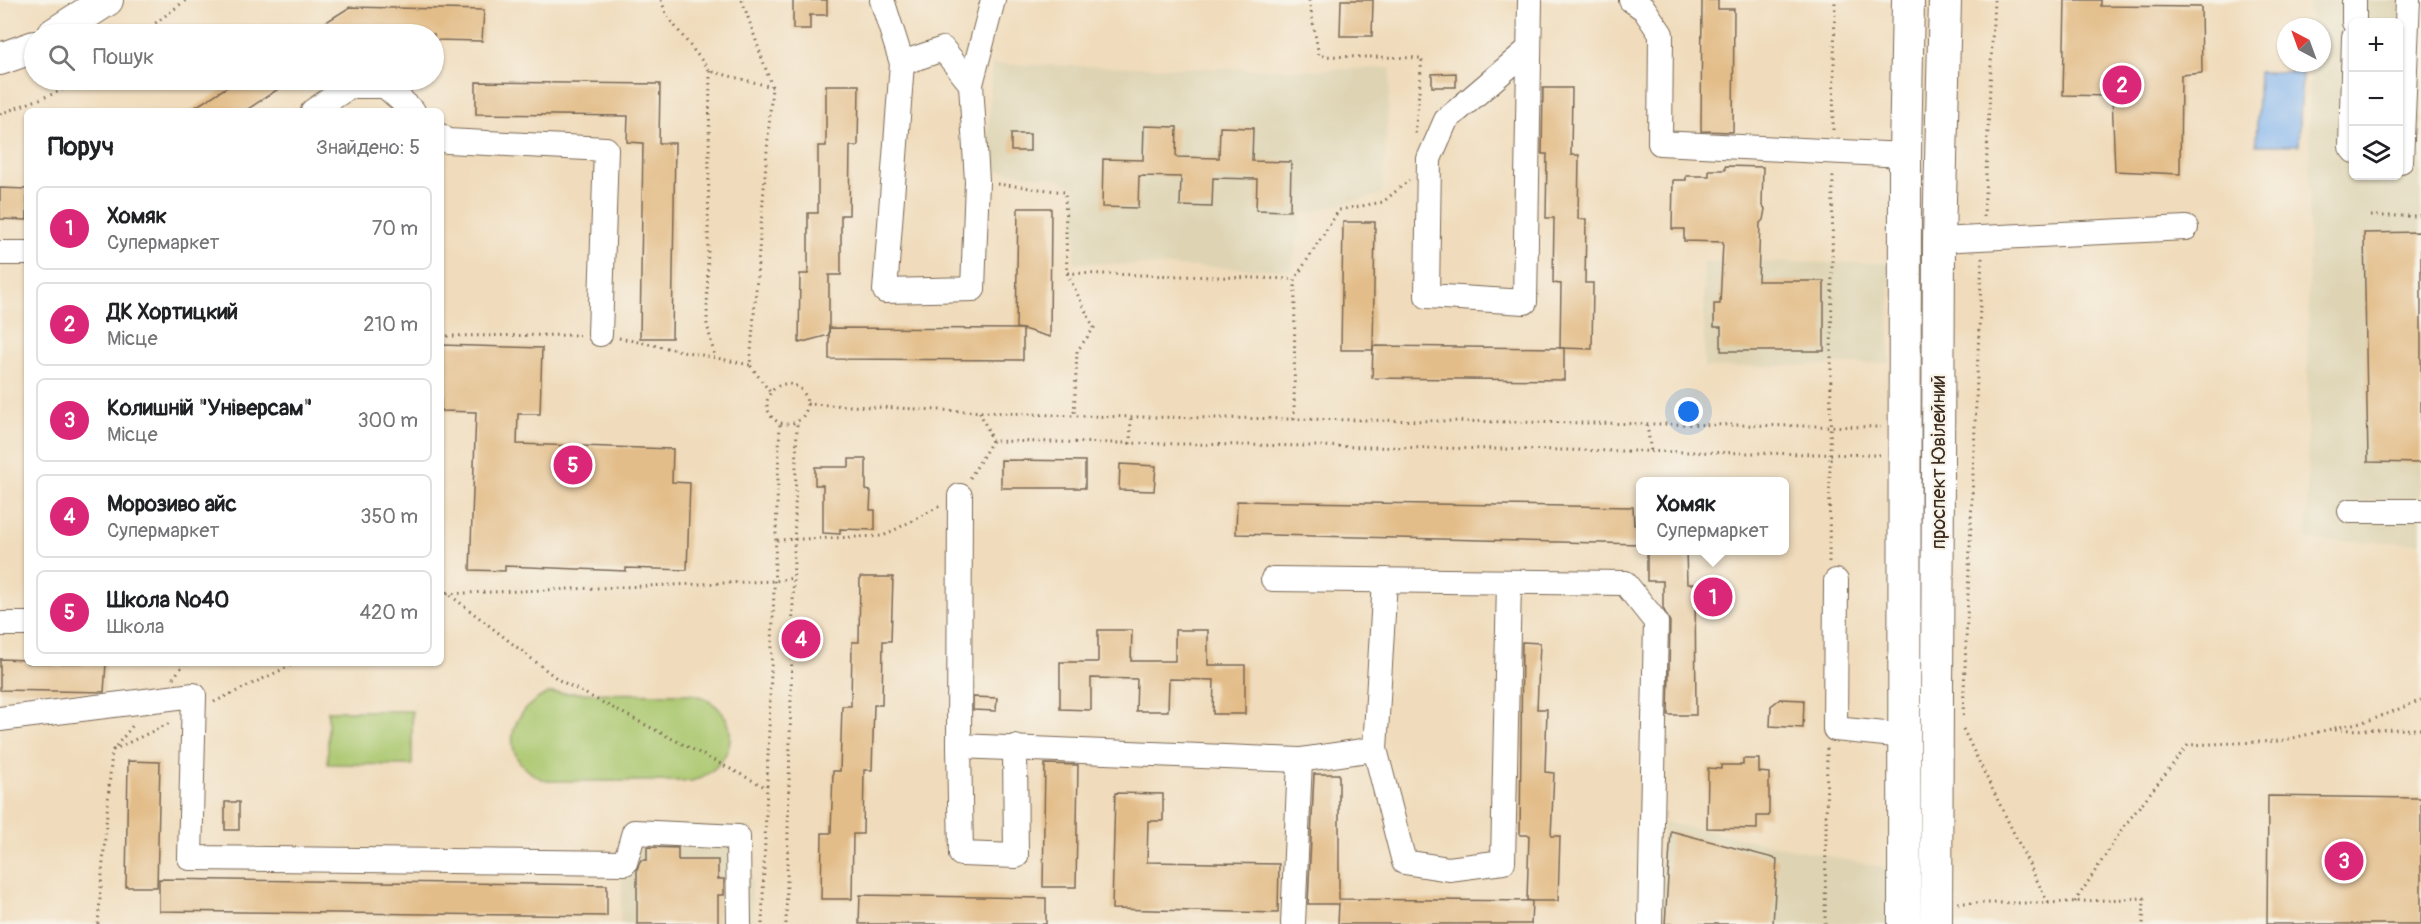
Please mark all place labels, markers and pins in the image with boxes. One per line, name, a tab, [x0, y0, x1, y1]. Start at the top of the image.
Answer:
pin: 2	[2102, 62, 2142, 107]
pin: 5	[554, 442, 592, 488]
pin: 1	[1694, 574, 1732, 620]
pin: 4	[782, 616, 820, 662]
pin: 3	[2324, 838, 2364, 884]

